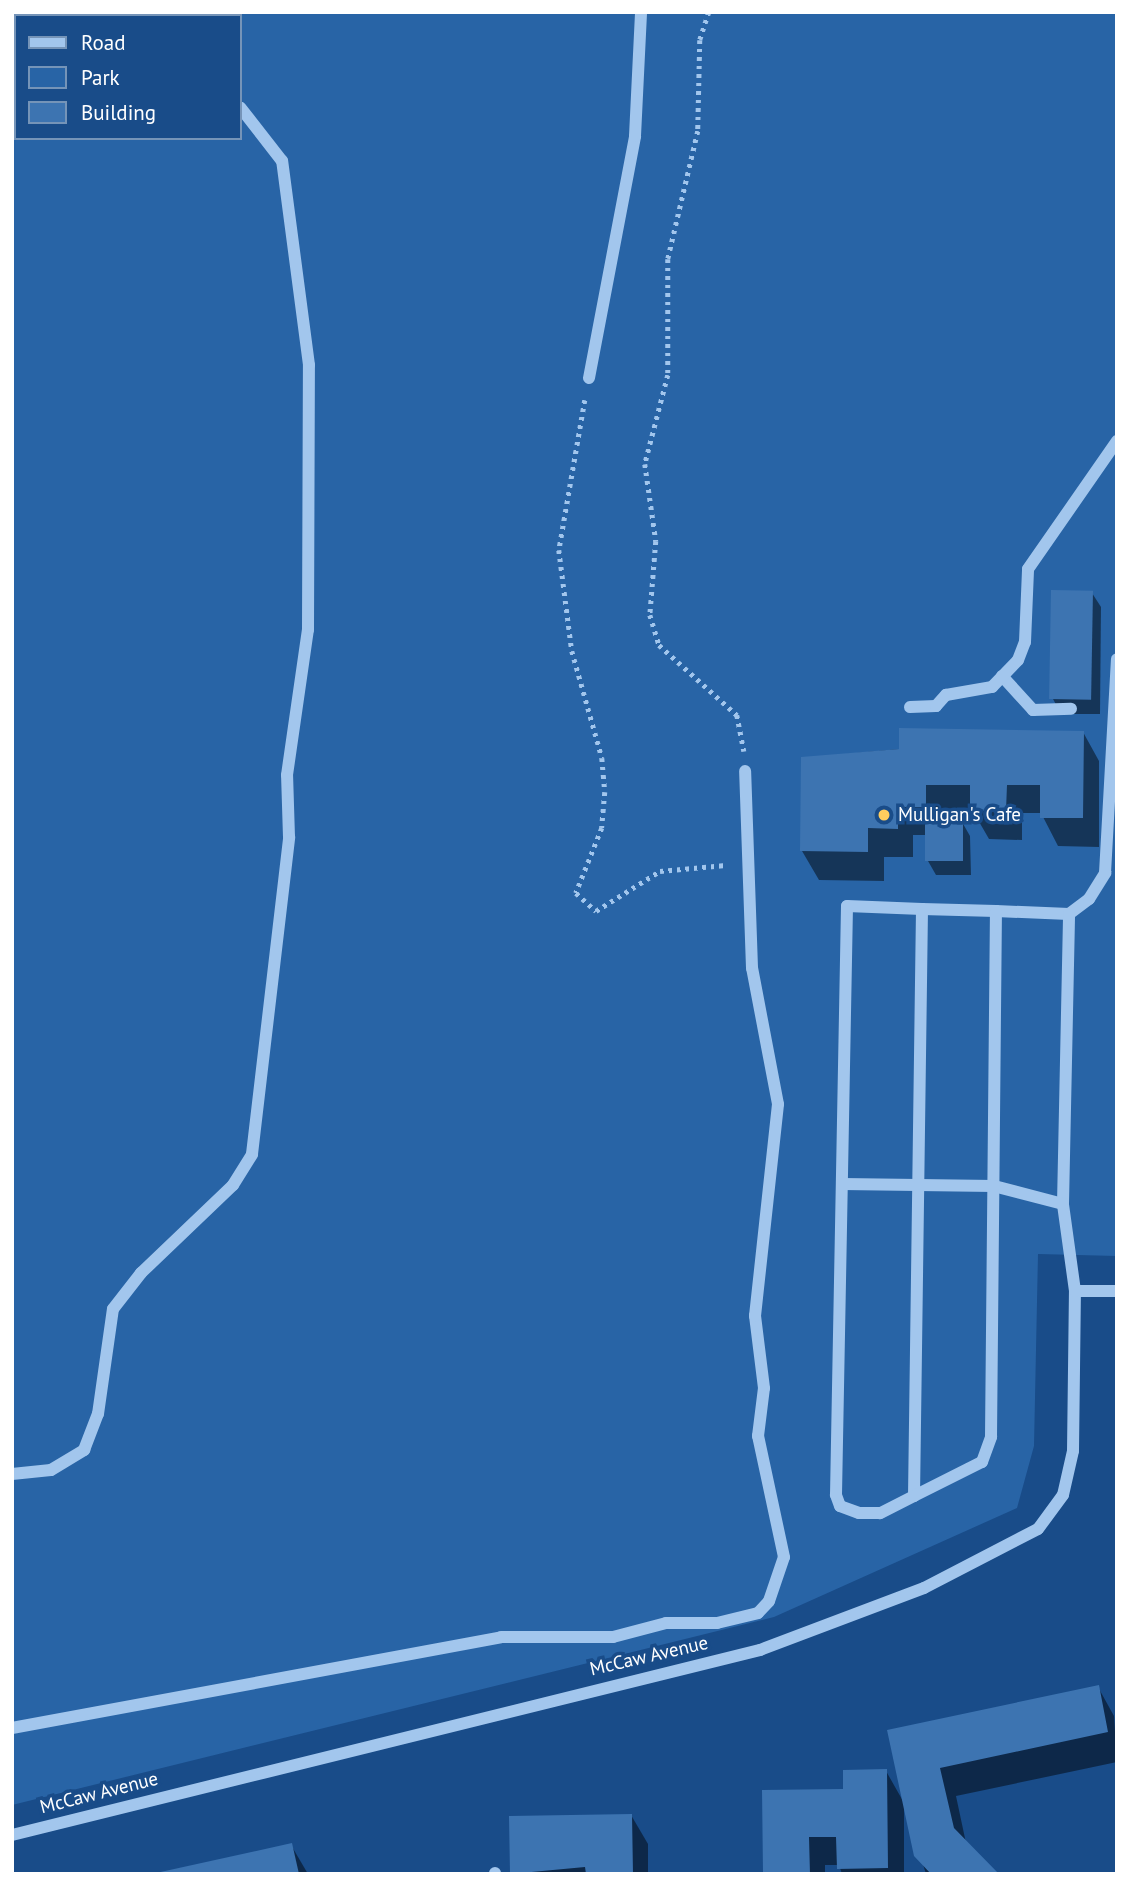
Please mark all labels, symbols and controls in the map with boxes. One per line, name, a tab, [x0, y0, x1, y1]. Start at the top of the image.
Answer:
legend	[14, 14, 242, 140]
text: Road	[81, 29, 125, 56]
text: Park	[81, 64, 120, 91]
text: Building	[81, 99, 156, 126]
place label: Mulligan's Cafe	[898, 804, 1021, 826]
marker: Mulligan's Cafe	[876, 807, 892, 823]
street label: McCaw Avenue	[587, 1631, 711, 1681]
street label: McCaw Avenue	[37, 1767, 161, 1819]

